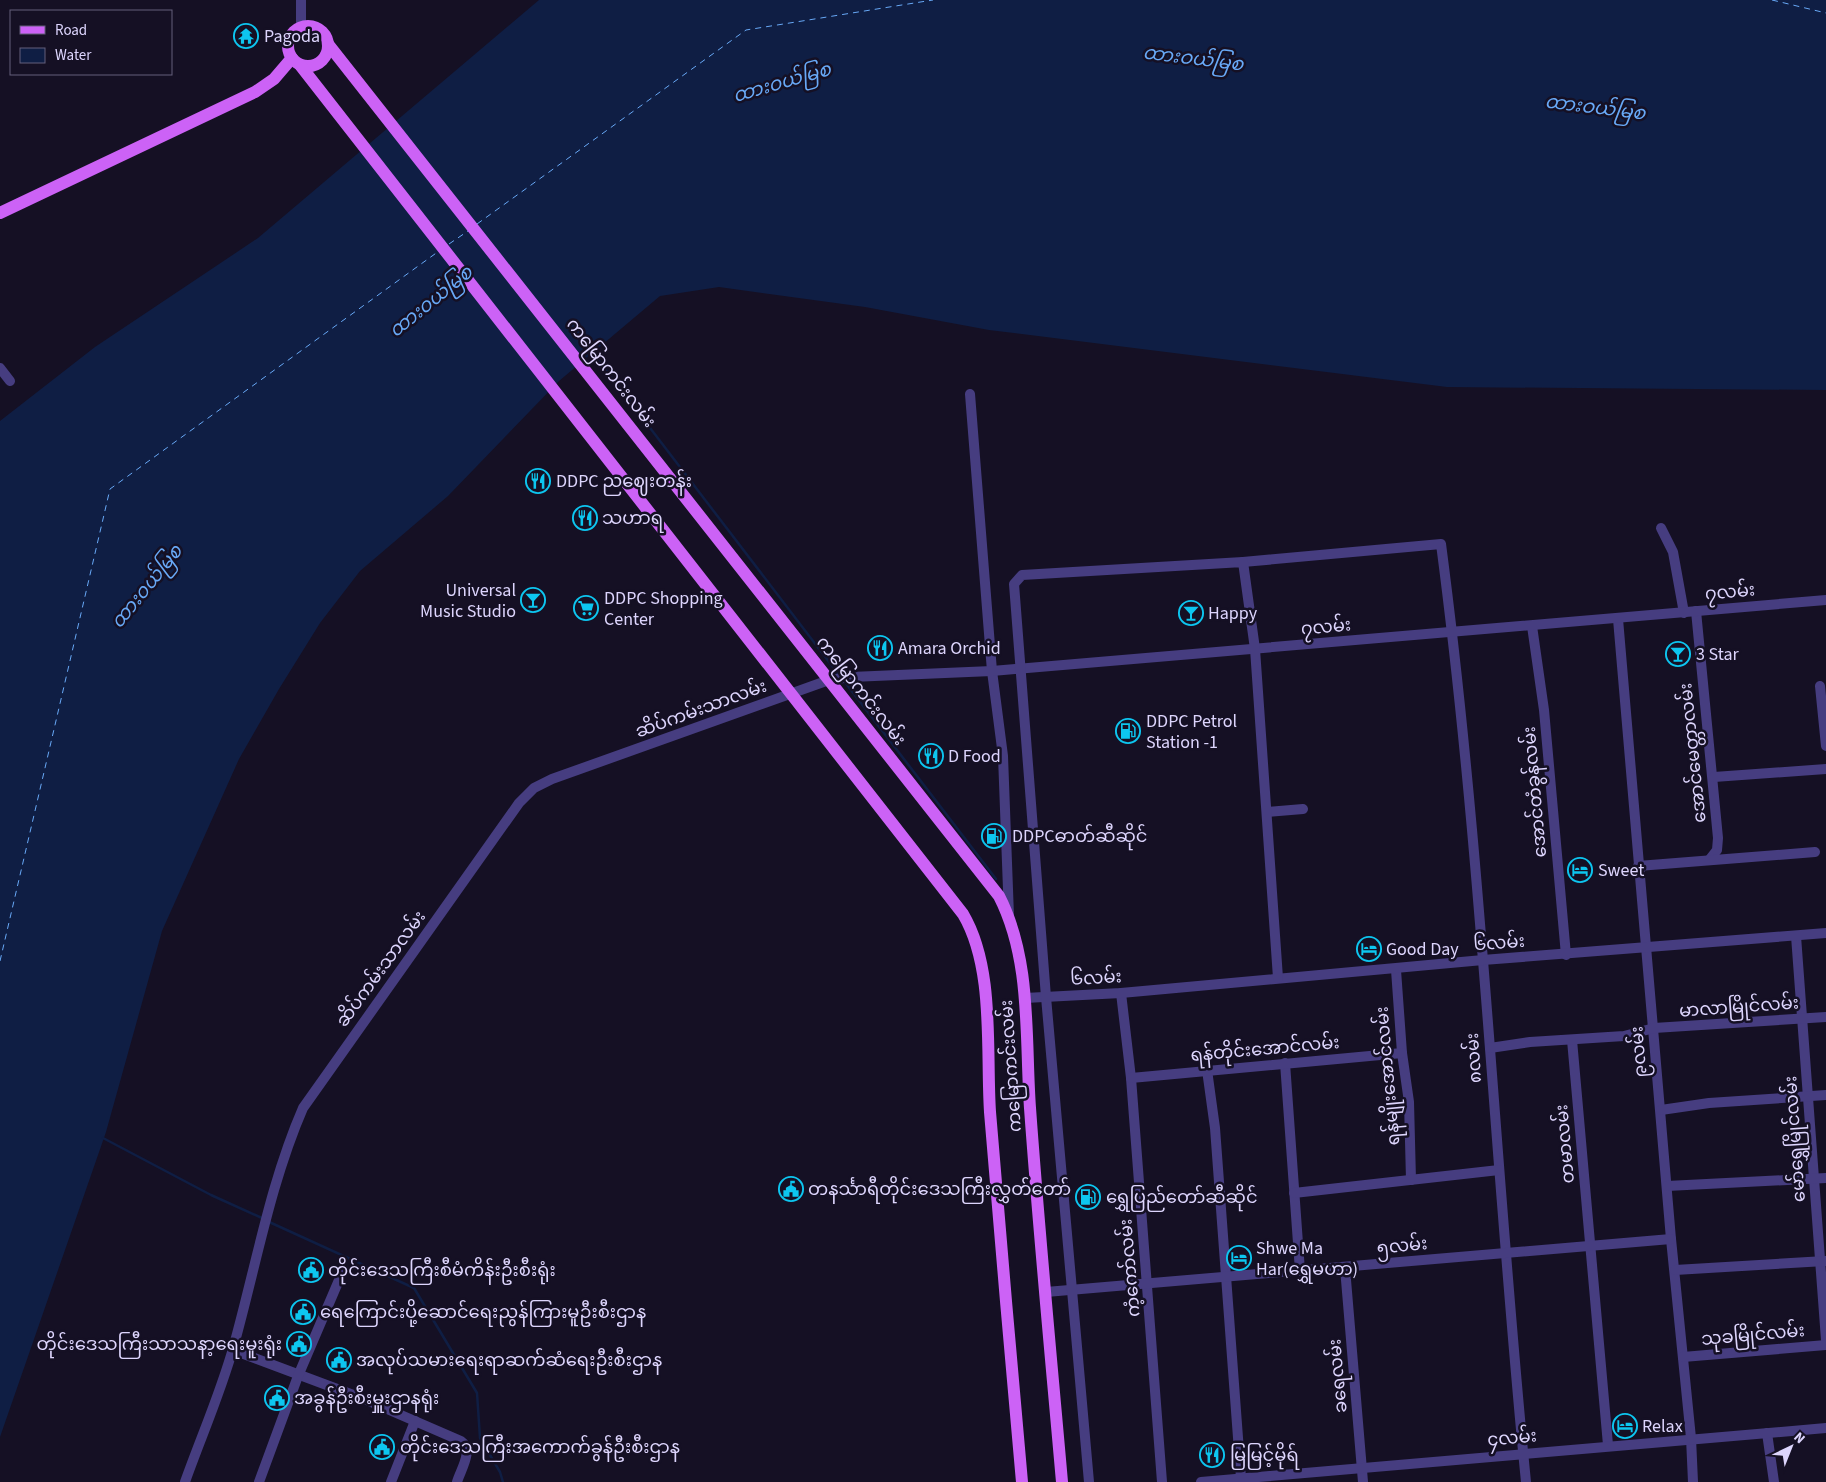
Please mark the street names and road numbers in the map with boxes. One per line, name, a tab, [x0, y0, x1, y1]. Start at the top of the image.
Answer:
street label: ကမြောကင်းလမ်း	[559, 312, 662, 434]
street label: ၇လမ်း	[1704, 576, 1756, 609]
street label: ၇လမ်း	[1300, 611, 1352, 644]
street label: ကမြောကင်းလမ်း	[809, 630, 912, 752]
street label: ဆိပ်ကမ်းသာလမ်း	[631, 672, 770, 744]
street label: အောင်မေတ္တာလမ်း	[1672, 682, 1715, 824]
street label: အောင်တံခွန်လမ်း	[1516, 725, 1555, 859]
street label: ဆိပ်ကမ်းသာလမ်း	[329, 905, 432, 1032]
street label: ၆လမ်း	[1472, 928, 1526, 957]
street label: ၆လမ်း	[1070, 963, 1122, 992]
street label: မာလာမြိုင်လမ်း	[1678, 988, 1800, 1026]
street label: ကမြောကင်းလမ်း	[993, 999, 1030, 1133]
street label: ရန်မျိုးအောင်လမ်း	[1367, 1005, 1409, 1147]
street label: ၉လမ်း	[1623, 1025, 1656, 1079]
street label: ရန်တိုင်းအောင်လမ်း	[1189, 1028, 1341, 1070]
street label: ၈လမ်း	[1459, 1032, 1488, 1084]
street label: မော်ရွှေမြိုင်လမ်း	[1776, 1075, 1814, 1203]
street label: တမာလမ်း	[1548, 1103, 1581, 1185]
street label: ကံ့ကော်လမ်း	[1112, 1218, 1147, 1318]
street label: ၅လမ်း	[1375, 1230, 1429, 1263]
street label: သုခမြိုင်လမ်း	[1700, 1316, 1806, 1354]
street label: ခရေလမ်း	[1321, 1338, 1356, 1414]
street label: ၄လမ်း	[1486, 1422, 1538, 1455]

